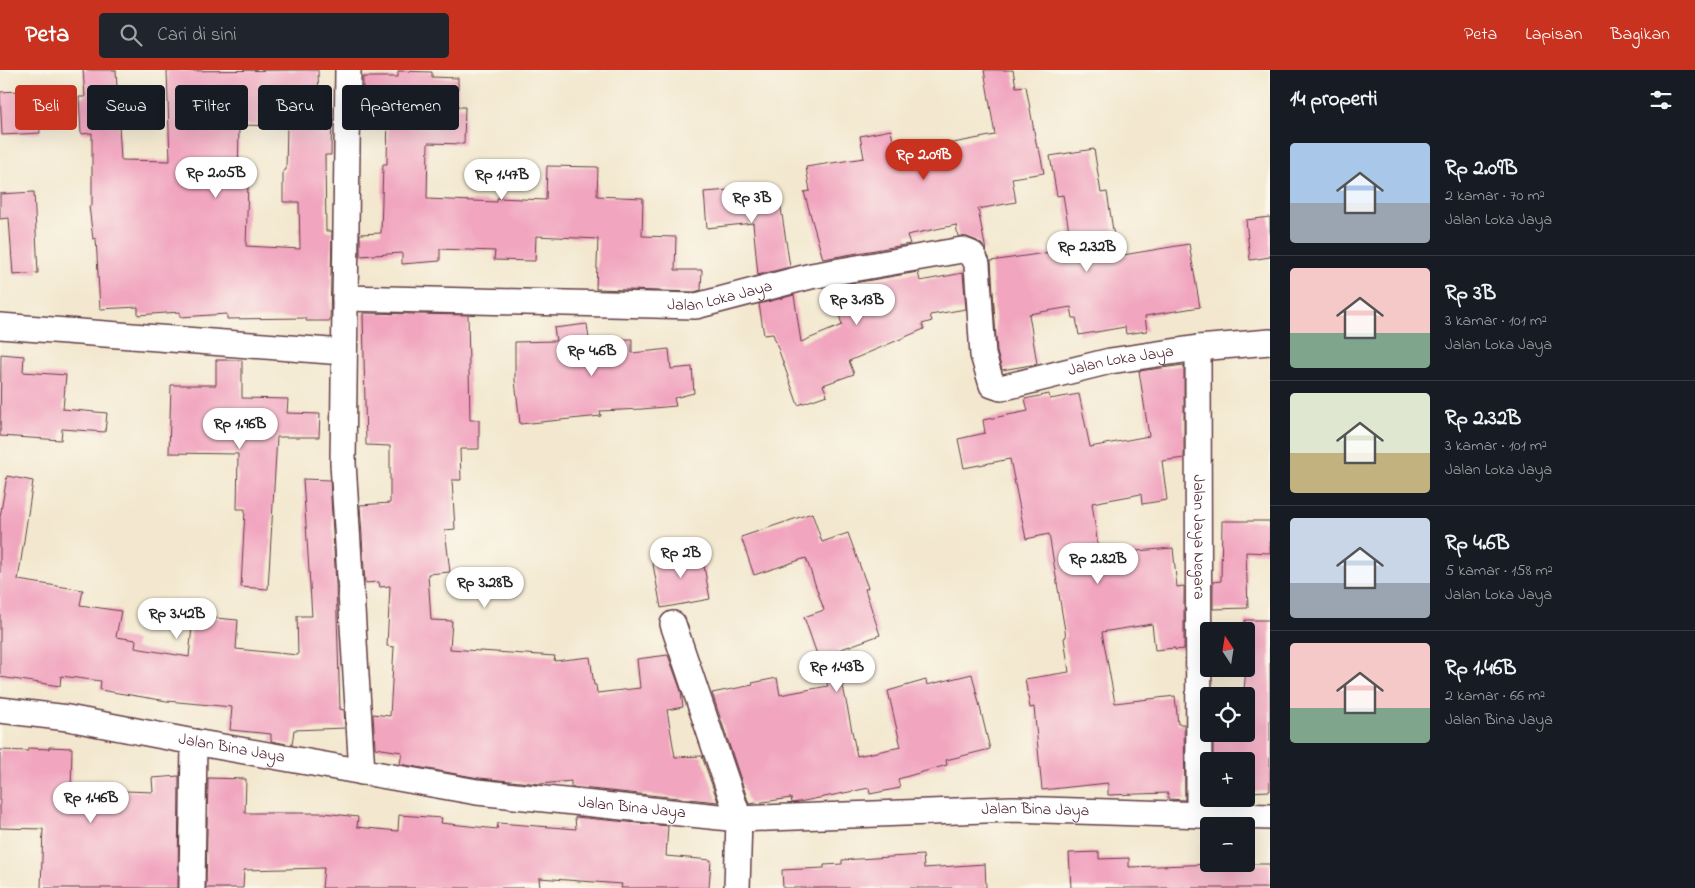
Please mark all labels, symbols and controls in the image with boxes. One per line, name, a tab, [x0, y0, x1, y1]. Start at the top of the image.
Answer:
search box	[99, 13, 449, 58]
text: Peta	[25, 18, 69, 53]
icon: search	[117, 21, 145, 49]
text: Cari di sini	[157, 22, 237, 49]
text: Peta	[1464, 22, 1497, 48]
text: Lapisan	[1525, 22, 1582, 48]
text: Bagikan	[1610, 22, 1670, 48]
chip: Beli	[15, 85, 77, 130]
chip: Sewa	[87, 85, 165, 130]
chip: Filter	[175, 85, 248, 130]
chip: Baru	[258, 85, 332, 130]
chip: Apartemen	[342, 85, 459, 130]
text: 14 properti	[1290, 85, 1378, 115]
icon: filters	[1647, 86, 1675, 114]
pin: Rp 2.09B	[872, 138, 976, 181]
text: Rp 2.09B	[896, 143, 952, 167]
text: Rp 2.09B	[1445, 154, 1518, 184]
pin: Rp 2.05B	[164, 156, 268, 199]
pin: Rp 1.47B	[450, 158, 554, 201]
text: Rp 2.05B	[186, 161, 246, 185]
text: Rp 1.47B	[475, 163, 529, 187]
icon: home	[1330, 163, 1390, 223]
pin: Rp 3B	[717, 182, 787, 224]
text: 2 kamar · 70 m²	[1445, 184, 1545, 208]
text: Rp 3B	[733, 186, 771, 210]
text: Jalan Loka Jaya	[1445, 208, 1552, 232]
pin: Rp 2.32B	[1035, 230, 1139, 273]
text: Rp 2.32B	[1058, 235, 1116, 259]
street label: Jalan Loka Jaya	[667, 275, 775, 318]
text: Rp 3B	[1445, 279, 1496, 309]
pin: Rp 3.13B	[805, 284, 909, 326]
text: Rp 3.13B	[830, 288, 884, 312]
icon: home	[1330, 288, 1390, 348]
text: 3 kamar · 101 m²	[1445, 309, 1547, 333]
text: Jalan Loka Jaya	[1445, 333, 1552, 357]
pin: Rp 4.6B	[546, 334, 638, 377]
text: Rp 4.6B	[567, 339, 617, 363]
street label: Jalan Loka Jaya	[1065, 340, 1175, 383]
text: Rp 2.32B	[1445, 404, 1521, 434]
pin: Rp 1.96B	[188, 408, 292, 450]
text: Rp 1.96B	[214, 412, 266, 436]
icon: home	[1330, 413, 1390, 473]
text: 3 kamar · 101 m²	[1445, 434, 1547, 458]
text: Jalan Loka Jaya	[1445, 458, 1552, 482]
street label: Jalan Jaya Negara	[1186, 474, 1211, 600]
text: Rp 4.6B	[1445, 529, 1510, 559]
pin: Rp 2B	[646, 536, 716, 579]
icon: home	[1330, 538, 1390, 598]
text: Rp 2B	[661, 541, 701, 565]
pin: Rp 2.82B	[1046, 542, 1150, 585]
text: Rp 2.82B	[1069, 547, 1127, 571]
text: 5 kamar · 158 m²	[1445, 559, 1553, 583]
pin: Rp 3.28B	[433, 566, 537, 609]
text: Rp 3.28B	[457, 571, 513, 595]
text: Jalan Loka Jaya	[1445, 583, 1552, 607]
pin: Rp 3.42B	[125, 598, 229, 640]
text: Rp 3.42B	[149, 602, 205, 626]
north arrow	[1200, 622, 1255, 678]
map controls	[1200, 622, 1255, 872]
pin: Rp 1.43B	[785, 650, 889, 693]
text: Rp 1.46B	[1445, 654, 1516, 684]
text: Rp 1.43B	[810, 655, 864, 679]
icon: home	[1330, 663, 1390, 723]
text: 2 kamar · 66 m²	[1445, 684, 1545, 708]
button: locate	[1200, 687, 1255, 742]
text: Jalan Bina Jaya	[1445, 708, 1553, 732]
street label: Jalan Bina Jaya	[176, 727, 287, 770]
button: +	[1200, 752, 1255, 807]
pin: Rp 1.46B	[39, 782, 143, 824]
text: Rp 1.46B	[64, 786, 118, 810]
street label: Jalan Bina Jaya	[577, 791, 687, 825]
street label: Jalan Bina Jaya	[981, 797, 1090, 823]
button: −	[1200, 817, 1255, 872]

